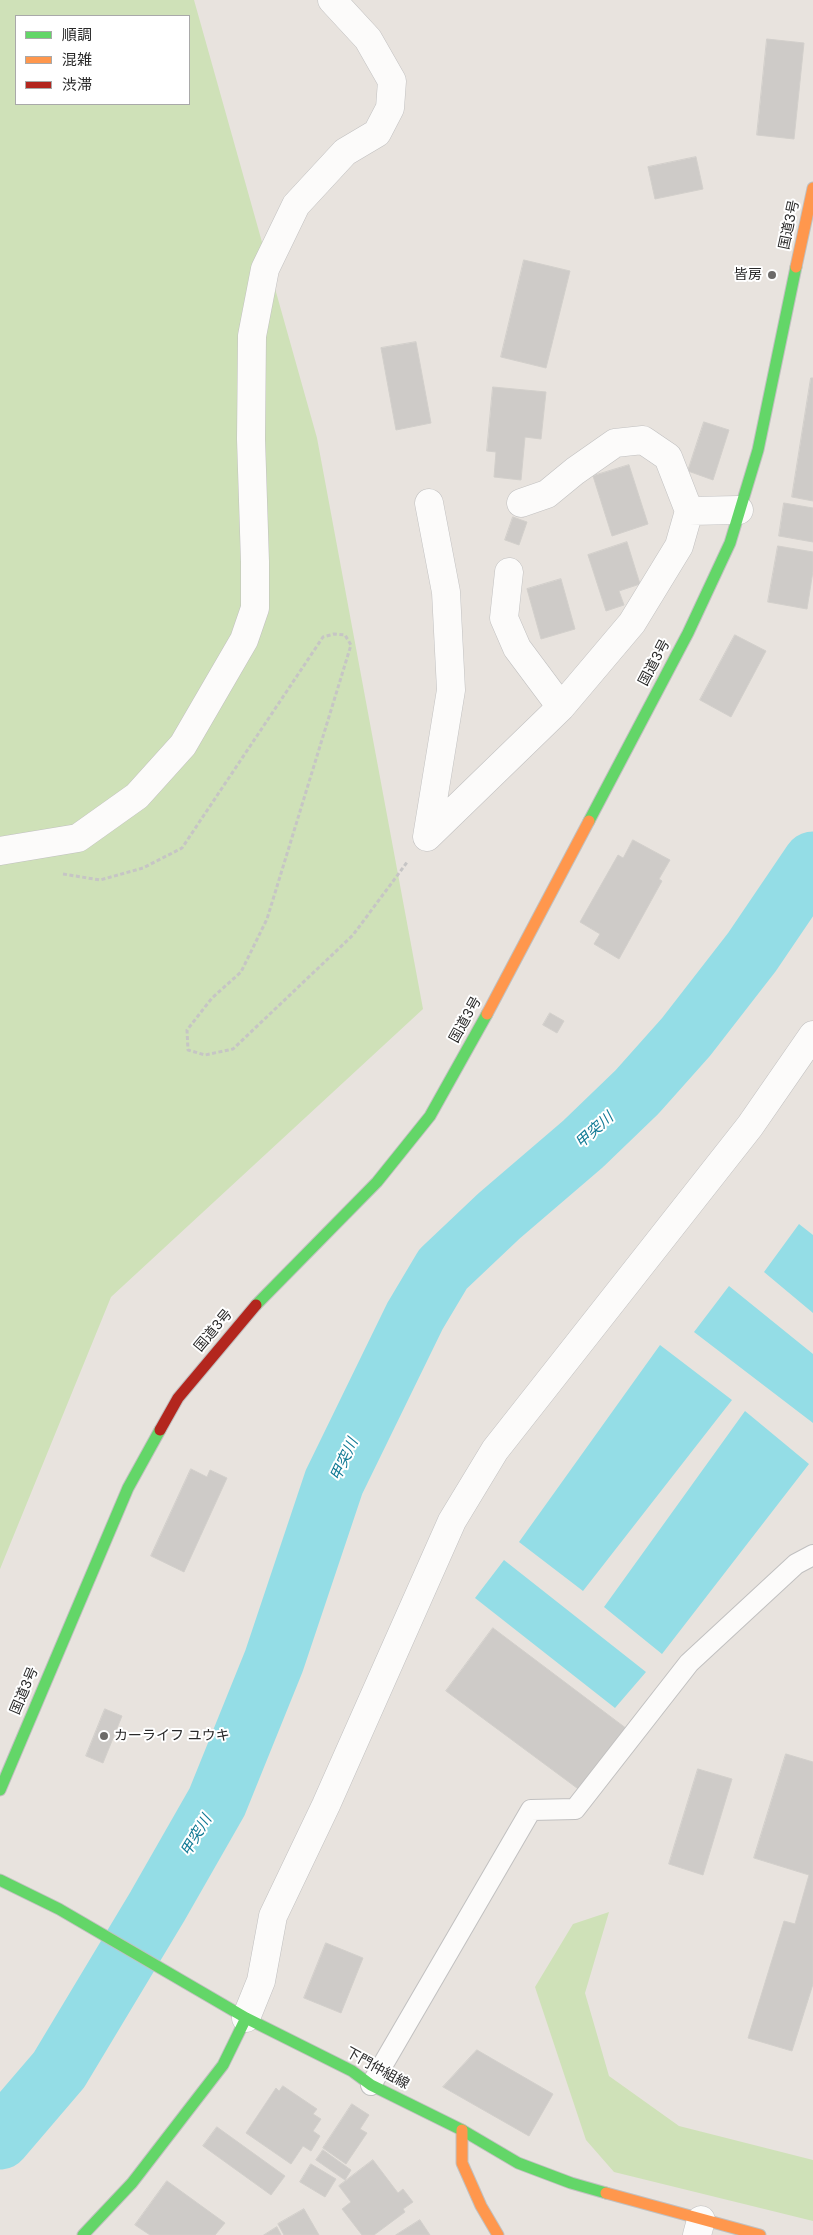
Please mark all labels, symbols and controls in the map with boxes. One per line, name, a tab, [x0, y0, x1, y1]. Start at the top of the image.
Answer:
legend	[15, 15, 190, 105]
text: 順調	[62, 24, 92, 45]
text: 混雑	[62, 49, 92, 70]
text: 渋滞	[62, 74, 92, 95]
street label: 国道3号	[777, 199, 803, 251]
place label: 皆房	[734, 267, 762, 283]
marker: 皆房	[766, 269, 778, 281]
street label: 国道3号	[636, 637, 674, 689]
street label: 国道3号	[446, 994, 486, 1046]
water label: 甲突川	[572, 1109, 618, 1153]
street label: 国道3号	[191, 1306, 237, 1356]
water label: 甲突川	[327, 1436, 363, 1484]
street label: 国道3号	[7, 1665, 43, 1717]
place label: カーライフ ユウキ	[114, 1728, 230, 1744]
marker: カーライフ ユウキ	[98, 1730, 110, 1742]
water label: 甲突川	[178, 1812, 216, 1860]
street label: 下門仲組線	[342, 2045, 412, 2093]

